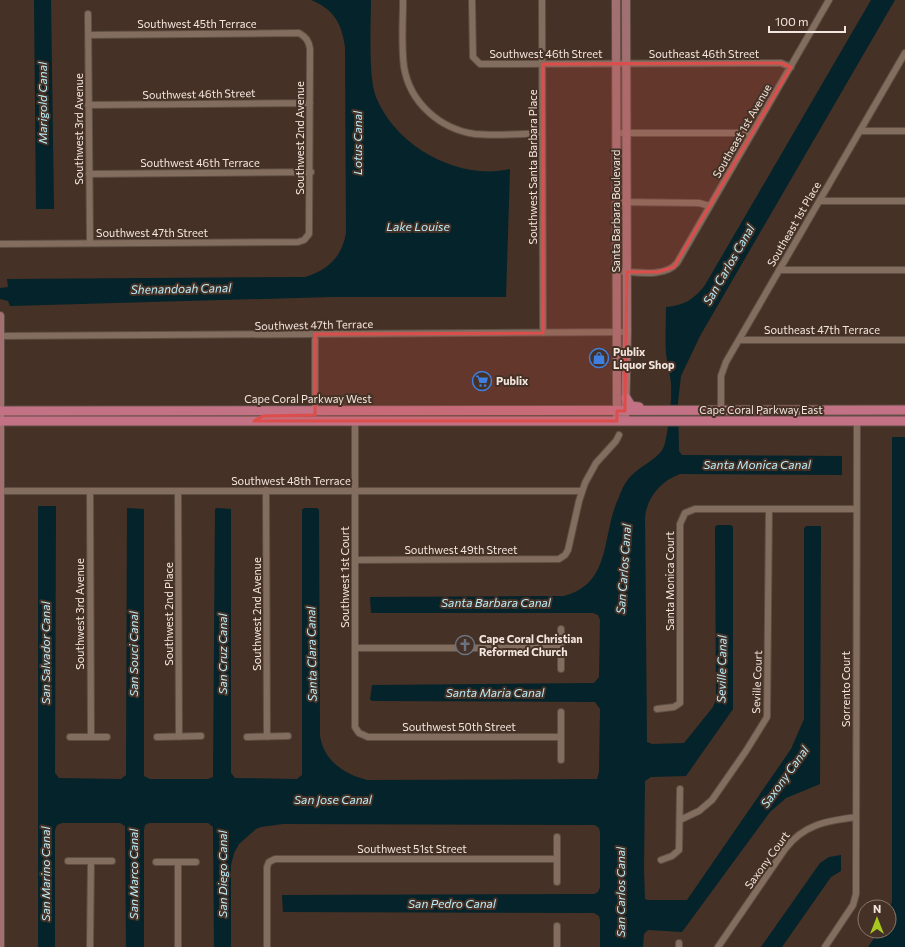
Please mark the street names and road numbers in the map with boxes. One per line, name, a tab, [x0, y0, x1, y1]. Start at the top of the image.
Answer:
street label: Southwest 45th Terrace	[137, 17, 257, 30]
street label: Southwest 46th Street	[489, 47, 603, 60]
street label: Southeast 46th Street	[649, 47, 760, 60]
street label: Southwest 3rd Avenue	[72, 73, 85, 185]
street label: Southwest 2nd Avenue	[293, 81, 306, 195]
street label: Southeast 1st Avenue	[709, 81, 774, 180]
street label: Southwest 46th Street	[142, 86, 256, 101]
street label: Southwest Santa Barbara Place	[526, 89, 539, 245]
street label: Santa Barbara Boulevard	[609, 150, 622, 272]
street label: Southwest 46th Terrace	[140, 156, 260, 169]
street label: Southeast 1st Place	[764, 179, 823, 269]
street label: Southwest 47th Street	[96, 226, 209, 239]
street label: Southwest 47th Terrace	[255, 317, 374, 332]
street label: Southeast 47th Terrace	[764, 323, 880, 336]
street label: Cape Coral Parkway West	[244, 392, 372, 405]
street label: Cape Coral Parkway East	[699, 403, 823, 416]
street label: Southwest 48th Terrace	[231, 474, 351, 487]
street label: Southwest 1st Court	[338, 526, 351, 628]
street label: Santa Monica Court	[663, 531, 676, 631]
street label: Southwest 49th Street	[404, 543, 518, 556]
street label: Southwest 2nd Avenue	[250, 557, 263, 671]
street label: Southwest 3rd Avenue	[73, 558, 86, 670]
street label: Southwest 2nd Place	[162, 562, 175, 666]
street label: Seville Court	[749, 650, 764, 714]
street label: Sorrento Court	[839, 651, 852, 727]
street label: Southwest 50th Street	[402, 720, 516, 733]
street label: Saxony Court	[741, 828, 792, 891]
street label: Southwest 51st Street	[357, 842, 467, 855]

